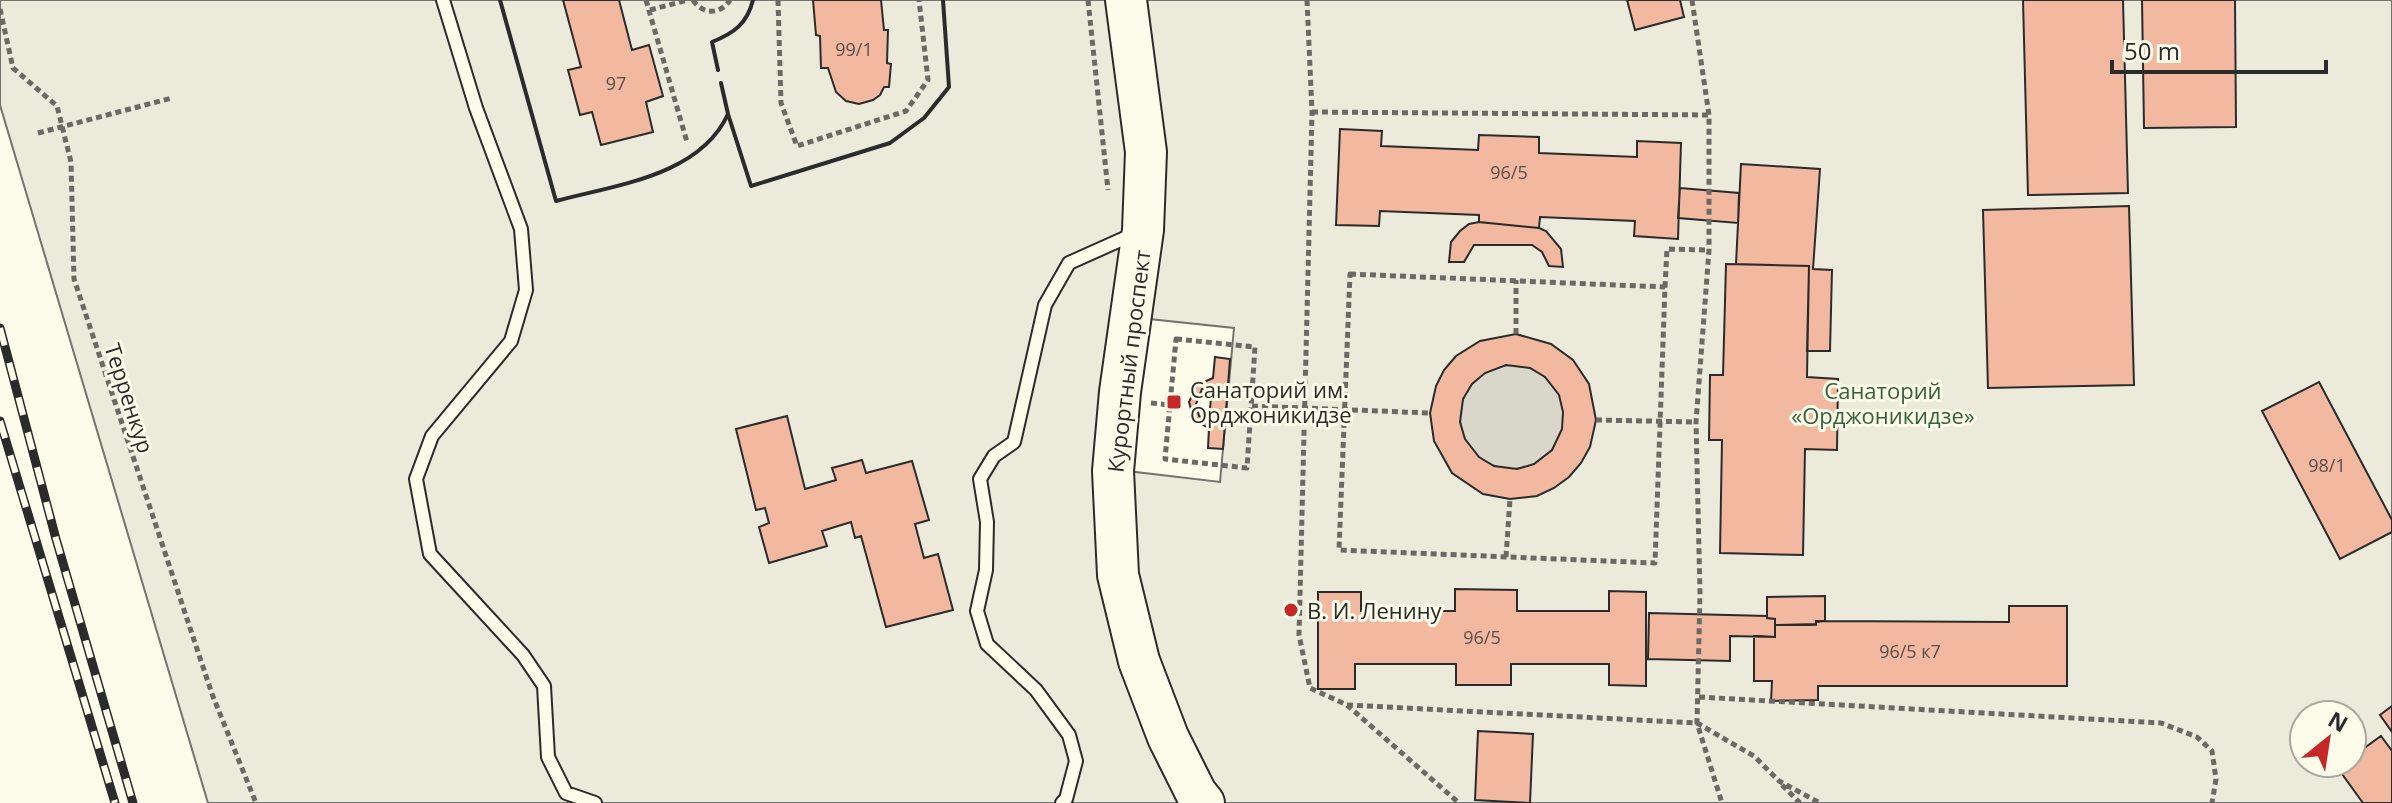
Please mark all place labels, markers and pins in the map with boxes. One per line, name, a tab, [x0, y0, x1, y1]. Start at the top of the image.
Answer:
place label: Санаторий им. Орджоникидзе	[1190, 374, 1352, 429]
marker: Санаторий им. Орджоникидзе	[1165, 393, 1183, 411]
place label: В. И. Ленину	[1307, 595, 1443, 625]
marker: В. И. Ленину	[1282, 601, 1300, 619]

